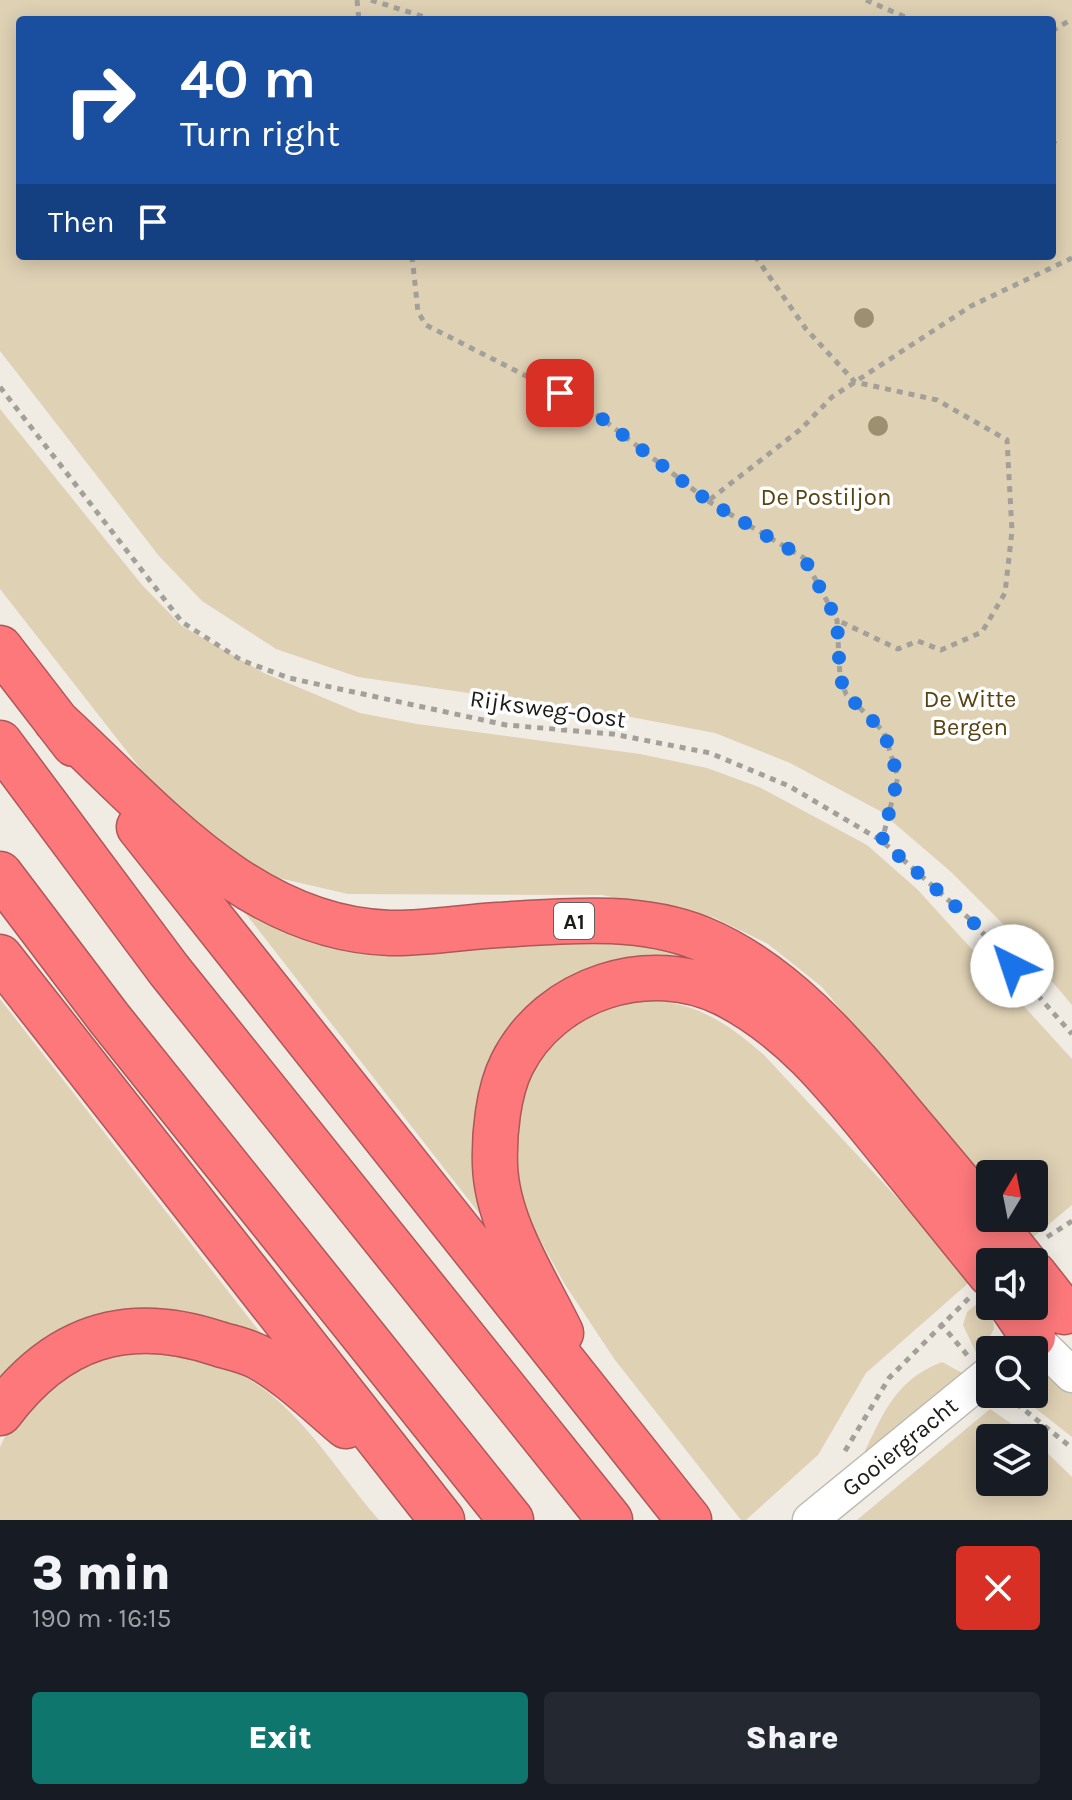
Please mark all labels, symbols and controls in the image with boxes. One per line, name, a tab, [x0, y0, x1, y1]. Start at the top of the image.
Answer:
text: 40 m	[180, 46, 316, 111]
icon: right	[48, 48, 152, 152]
text: Turn right	[180, 113, 340, 155]
icon: arrive	[131, 200, 175, 244]
text: Then	[48, 204, 115, 240]
pin	[526, 359, 594, 427]
icon: arrive	[538, 371, 582, 415]
park label: De Postiljon	[761, 483, 891, 511]
street label: Rijksweg-Oost	[468, 684, 628, 734]
park label: De Witte Bergen	[924, 685, 1016, 741]
road number: A1	[554, 903, 594, 939]
position arrow	[970, 924, 1054, 1008]
north arrow	[976, 1160, 1048, 1232]
map controls	[976, 1160, 1048, 1496]
button: sound	[976, 1248, 1048, 1320]
button: search	[976, 1336, 1048, 1408]
street label: Gooiergracht	[836, 1391, 963, 1502]
button: layers	[976, 1424, 1048, 1496]
text: 3 min	[32, 1545, 171, 1601]
button: close	[956, 1546, 1040, 1630]
text: 190 m · 16:15	[32, 1603, 171, 1634]
button: Exit	[32, 1692, 528, 1784]
button: Share	[544, 1692, 1040, 1784]

